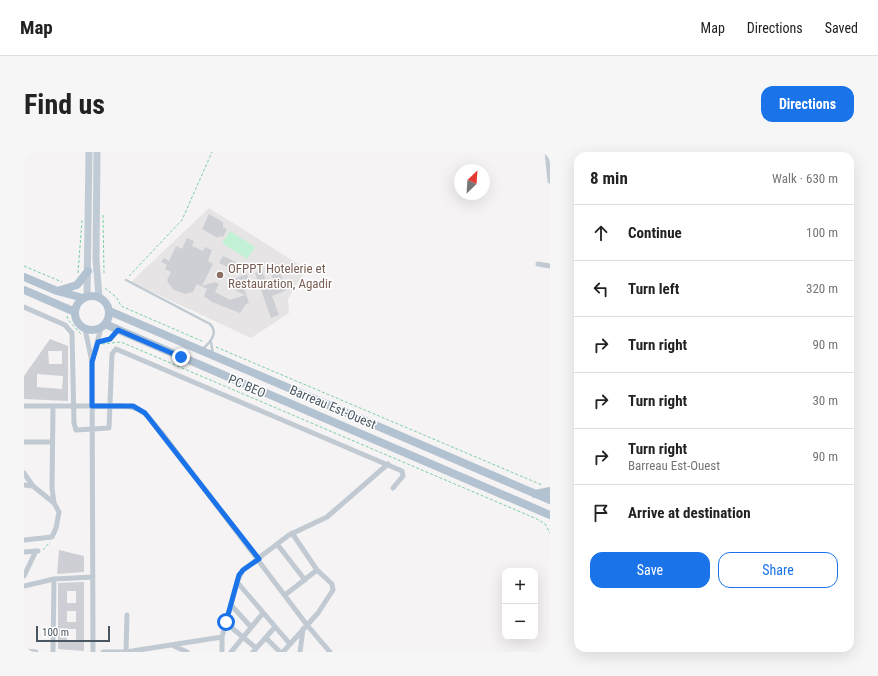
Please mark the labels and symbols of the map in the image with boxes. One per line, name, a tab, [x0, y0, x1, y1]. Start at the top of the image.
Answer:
north arrow	[454, 164, 490, 200]
place label: OFPPT Hotelerie et Restauration, Agadir	[228, 261, 332, 291]
marker: OFPPT Hotelerie et Restauration, Agadir	[215, 270, 225, 280]
route end	[172, 348, 190, 366]
street label: PC BEO	[226, 371, 268, 401]
street label: Barreau Est-Ouest	[288, 382, 378, 432]
route start	[217, 613, 235, 631]
scale bar	[36, 624, 110, 643]

